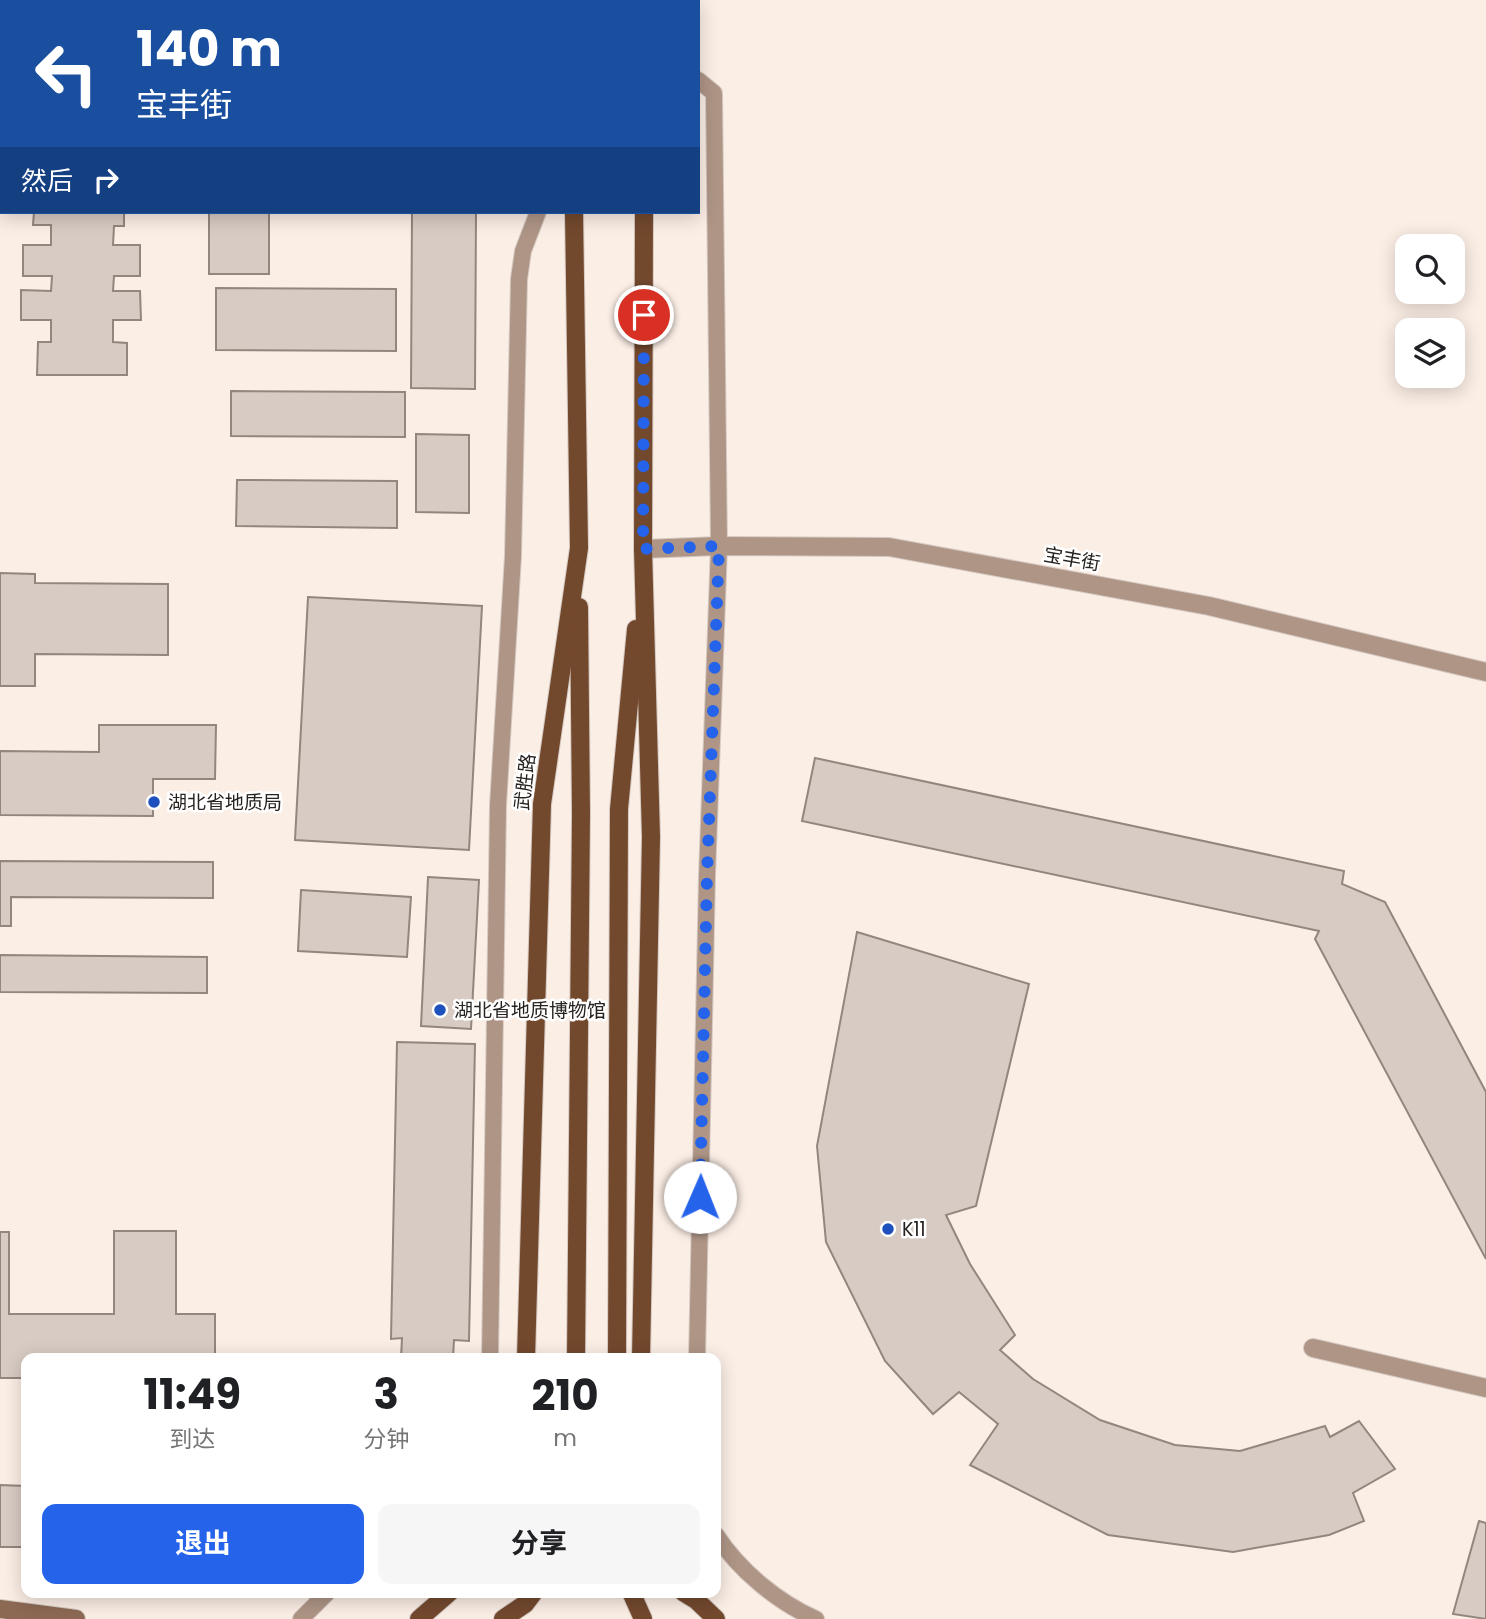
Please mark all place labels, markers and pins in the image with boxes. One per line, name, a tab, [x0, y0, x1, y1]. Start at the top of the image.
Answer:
pin	[614, 285, 674, 345]
place label: 湖北省地质局	[168, 789, 282, 816]
marker: 湖北省地质局	[146, 794, 162, 810]
place label: 湖北省地质博物馆	[454, 997, 606, 1024]
marker: 湖北省地质博物馆	[432, 1002, 448, 1018]
place label: K11	[902, 1216, 926, 1243]
marker: K11	[880, 1221, 896, 1237]

